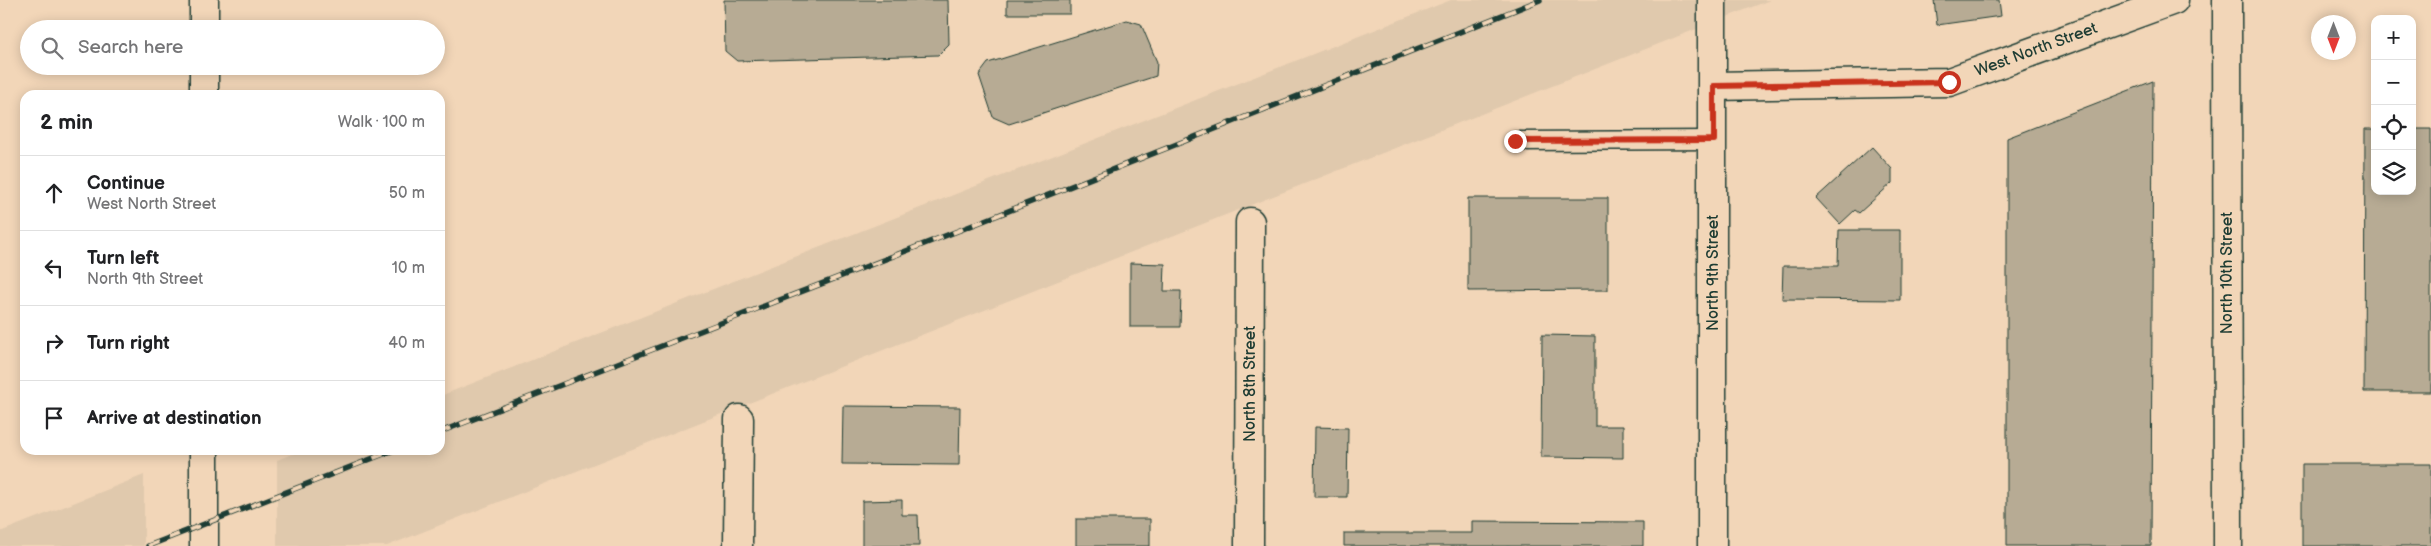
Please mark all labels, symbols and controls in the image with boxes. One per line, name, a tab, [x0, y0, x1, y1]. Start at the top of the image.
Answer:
north arrow	[2311, 15, 2356, 60]
map controls	[2371, 15, 2416, 195]
button: +	[2371, 15, 2416, 60]
street label: West North Street	[1972, 19, 2100, 81]
search box	[20, 20, 445, 75]
icon: search	[38, 34, 66, 62]
text: Search here	[78, 36, 183, 59]
button: −	[2371, 60, 2416, 105]
route start	[1938, 71, 1961, 94]
button: locate	[2371, 105, 2416, 150]
text: 2 min	[40, 110, 93, 135]
text: Walk · 100 m	[338, 113, 425, 132]
route end	[1504, 130, 1527, 153]
button: layers	[2371, 150, 2416, 195]
text: Continue	[87, 172, 165, 195]
icon: ahead	[40, 179, 68, 207]
text: 50 m	[389, 184, 425, 203]
text: West North Street	[87, 195, 216, 214]
street label: North 10th Street	[2218, 212, 2237, 334]
street label: North 9th Street	[1704, 215, 1723, 331]
text: Turn left	[87, 247, 159, 270]
icon: left	[40, 254, 68, 282]
text: 10 m	[392, 259, 425, 278]
text: North 9th Street	[87, 270, 203, 289]
street label: North 8th Street	[1241, 326, 1260, 442]
icon: right	[40, 329, 68, 357]
text: Turn right	[87, 332, 170, 355]
text: 40 m	[388, 334, 425, 353]
icon: arrive	[40, 404, 68, 432]
text: Arrive at destination	[87, 407, 262, 430]

